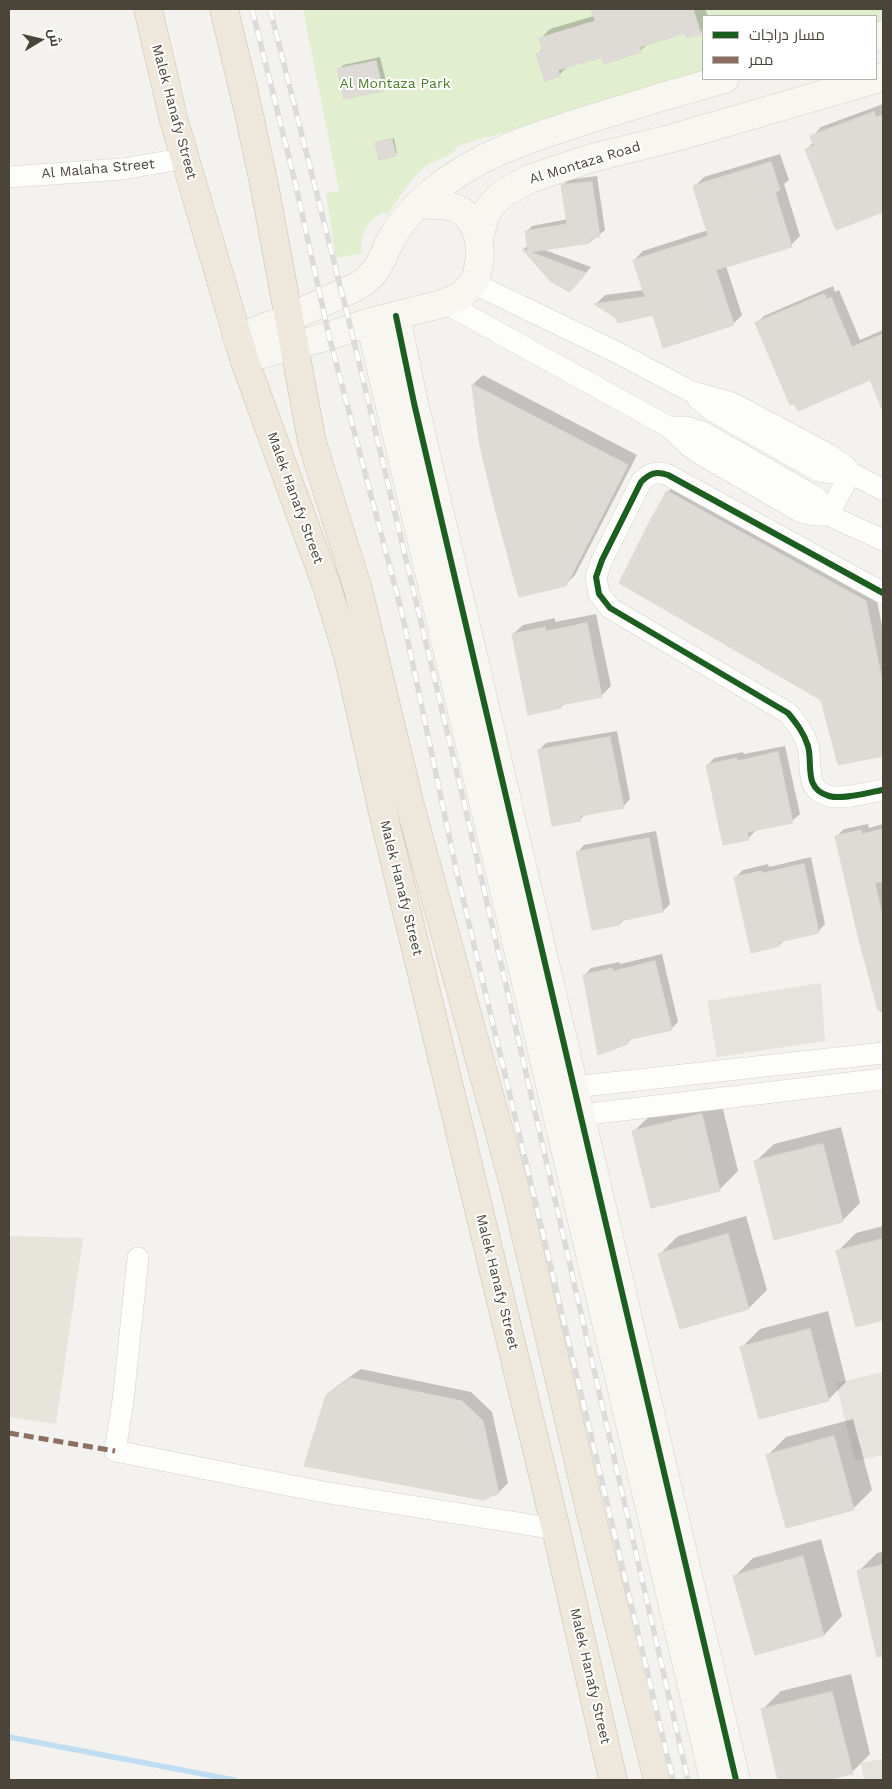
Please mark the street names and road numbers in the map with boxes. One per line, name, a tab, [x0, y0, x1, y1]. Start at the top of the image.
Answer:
street label: Malek Hanafy Street	[148, 43, 200, 181]
street label: Al Montaza Road	[527, 138, 643, 188]
street label: Al Malaha Street	[41, 156, 155, 182]
street label: Malek Hanafy Street	[263, 430, 327, 566]
street label: Malek Hanafy Street	[376, 818, 426, 958]
street label: Malek Hanafy Street	[472, 1212, 522, 1352]
street label: Malek Hanafy Street	[566, 1606, 614, 1746]

